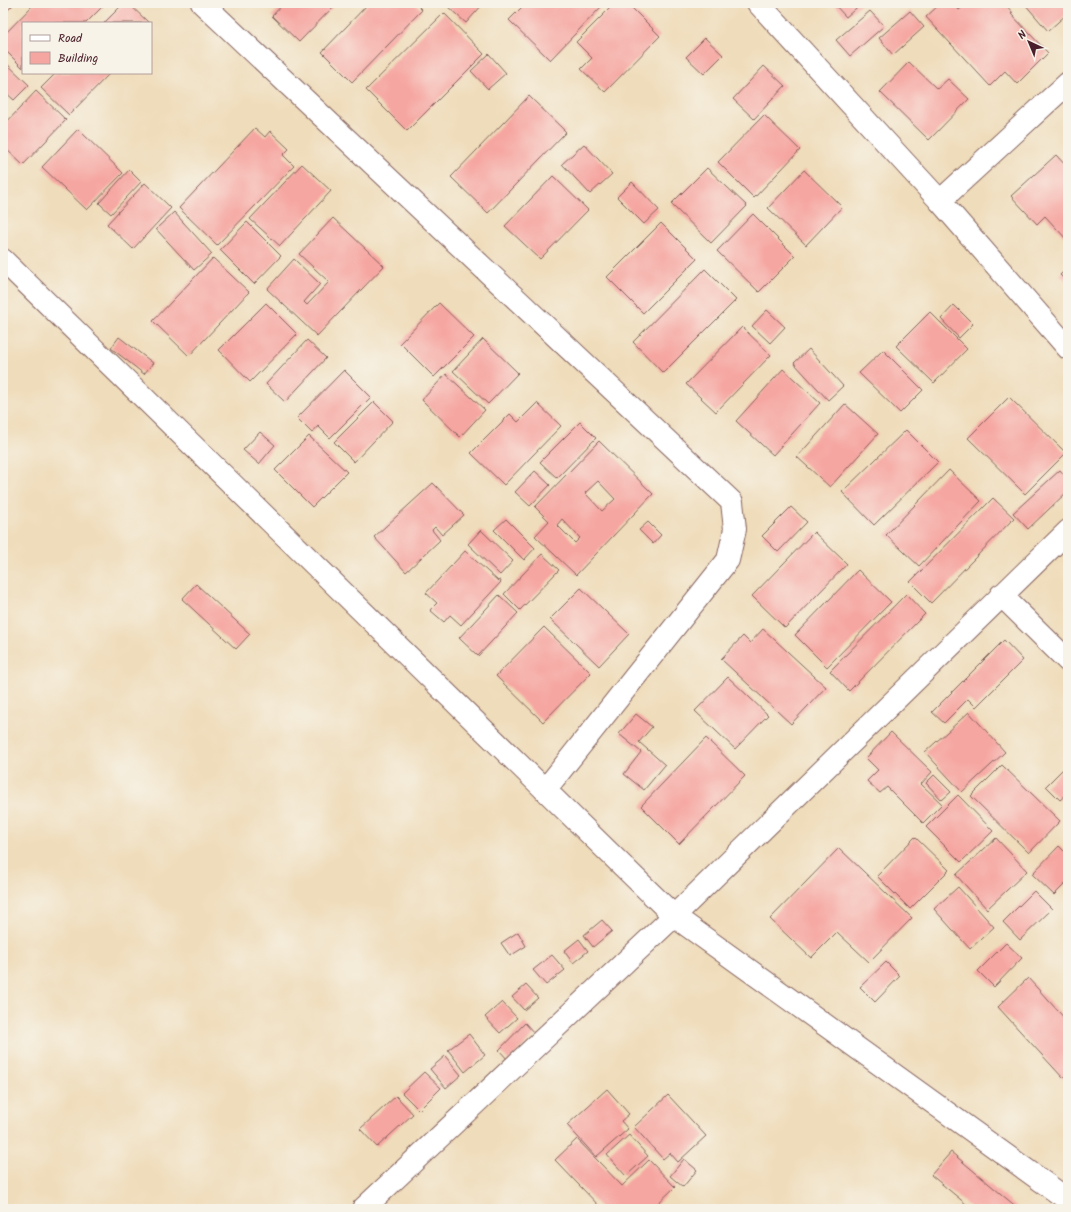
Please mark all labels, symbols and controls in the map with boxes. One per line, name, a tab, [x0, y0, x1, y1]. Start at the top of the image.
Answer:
legend	[22, 22, 152, 74]
north arrow	[1009, 22, 1049, 62]
text: N	[1014, 27, 1032, 44]
text: Road	[58, 29, 83, 48]
text: Building	[58, 49, 98, 68]

